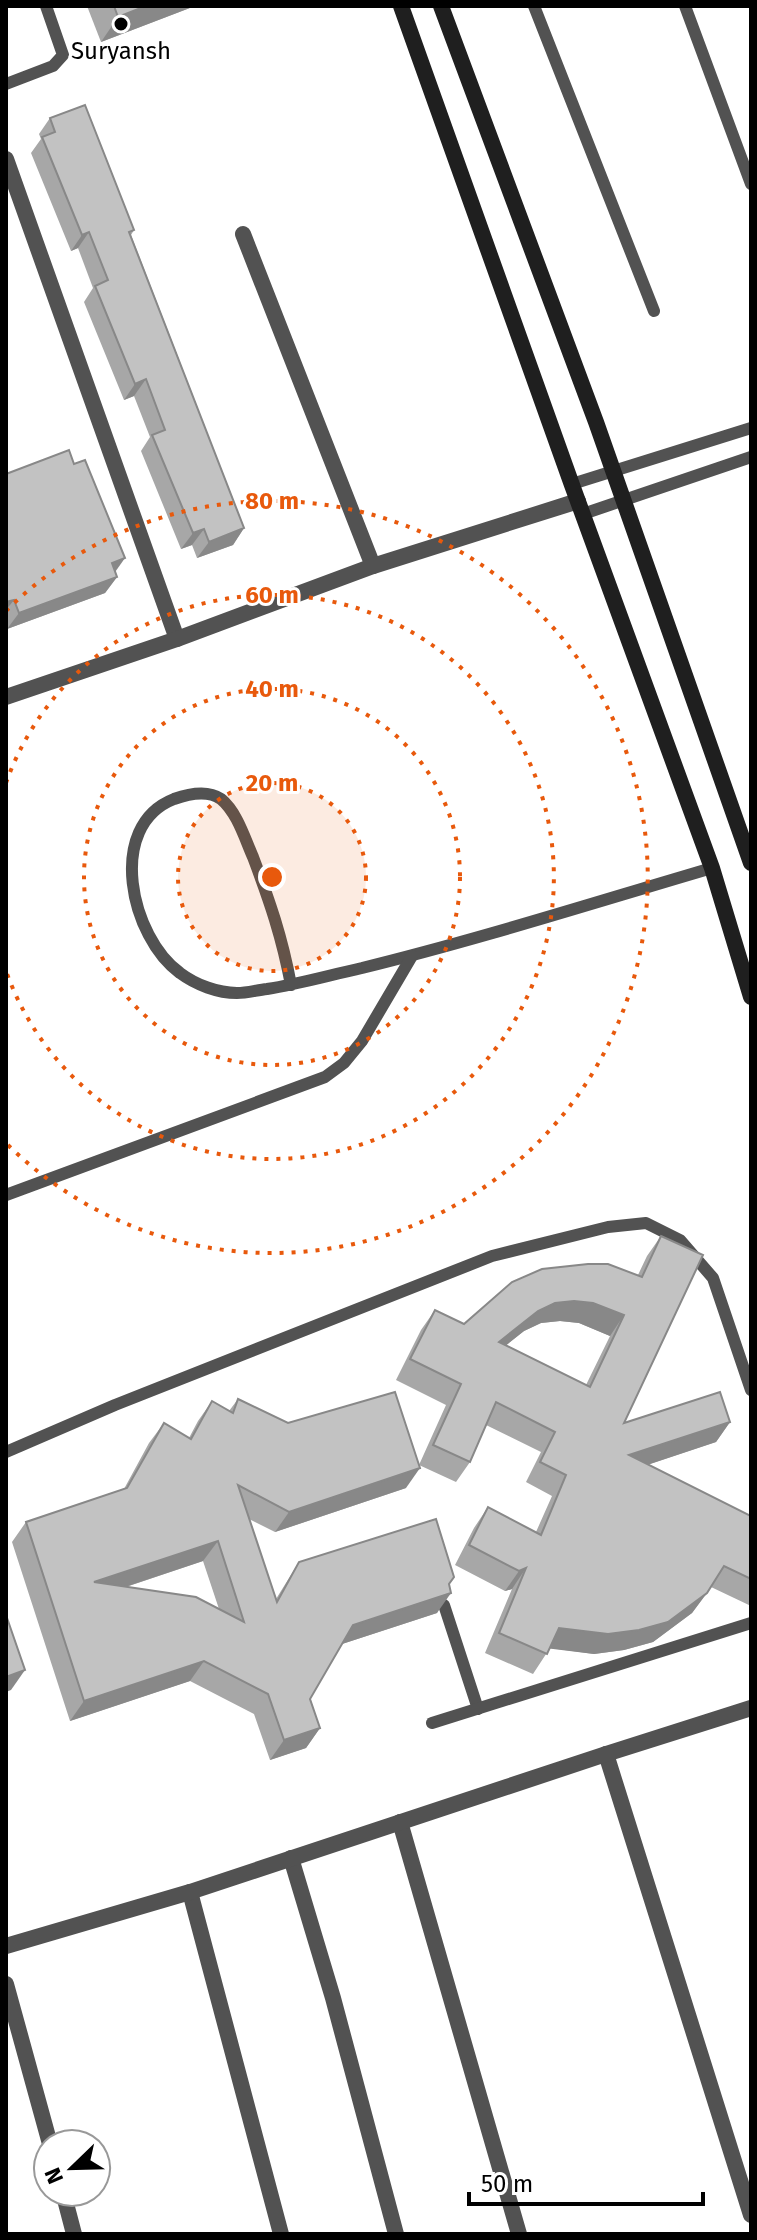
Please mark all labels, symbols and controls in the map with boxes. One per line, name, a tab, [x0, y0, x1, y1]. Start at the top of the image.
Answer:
marker: Suryansh	[112, 15, 130, 33]
place label: Suryansh	[71, 37, 171, 65]
text: 80 m	[245, 487, 299, 515]
text: 60 m	[245, 581, 299, 609]
text: 40 m	[245, 675, 299, 703]
text: 20 m	[246, 769, 298, 797]
centre of rings	[258, 863, 286, 891]
north arrow	[32, 2128, 112, 2208]
scale bar	[469, 2156, 703, 2206]
text: N	[39, 2164, 69, 2188]
text: 50 m	[481, 2170, 533, 2198]

